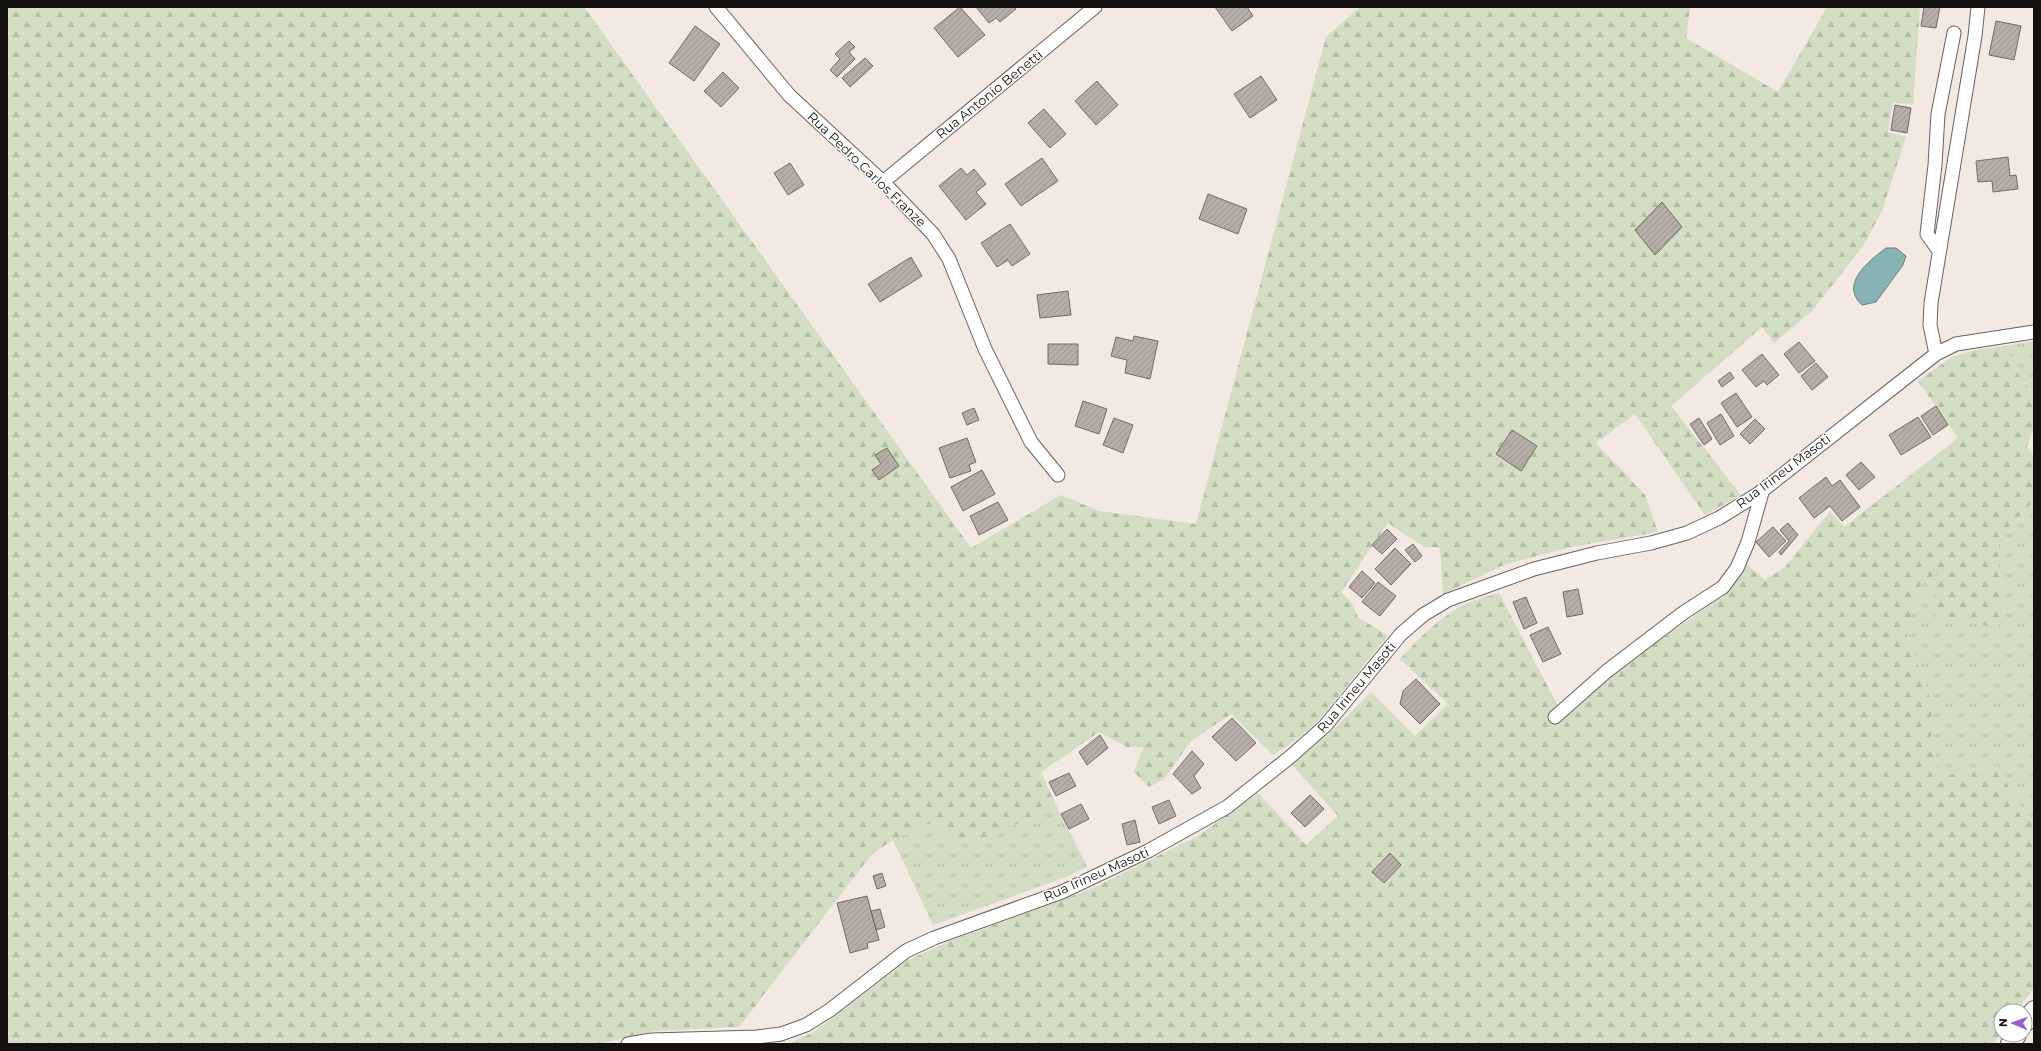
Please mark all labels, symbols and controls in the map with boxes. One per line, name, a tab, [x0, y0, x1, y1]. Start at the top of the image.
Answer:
street label: Rua Antonio Benetti	[932, 46, 1046, 142]
street label: Rua Pedro Carlos Franze	[804, 108, 930, 230]
street label: Rua Irineu Masoti	[1733, 430, 1833, 512]
street label: Rua Irineu Masoti	[1313, 638, 1399, 736]
street label: Rua Irineu Masoti	[1041, 844, 1151, 904]
north arrow	[1993, 1003, 2033, 1043]
text: N	[1996, 1018, 2010, 1027]

